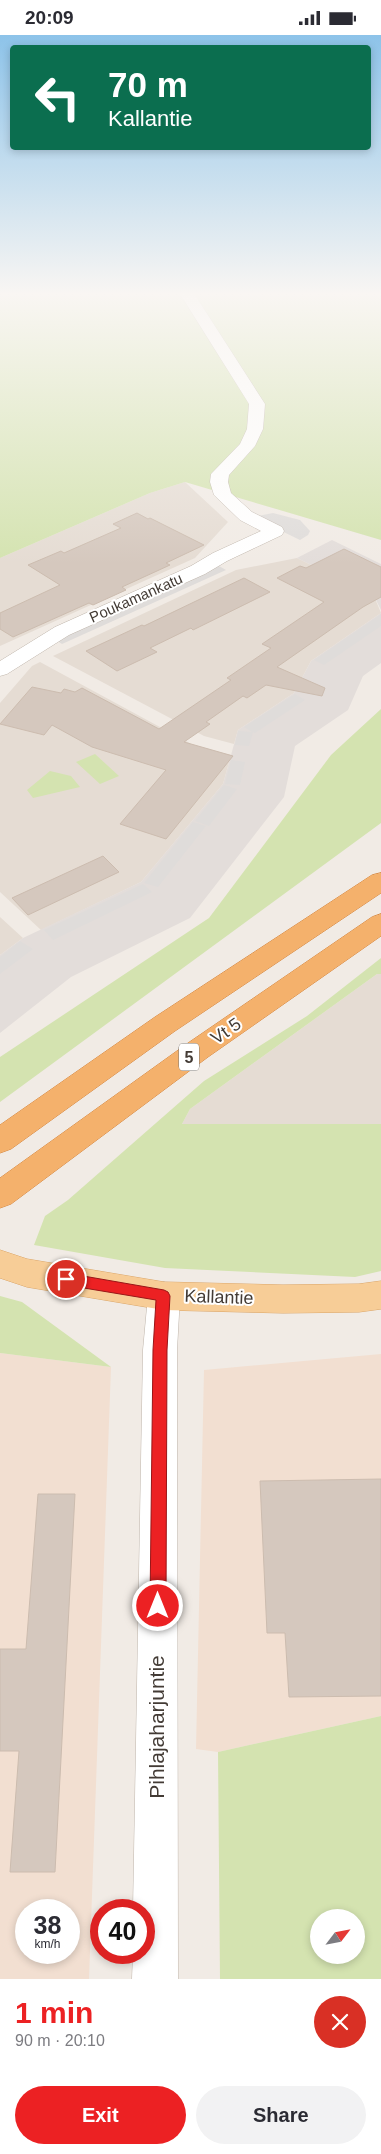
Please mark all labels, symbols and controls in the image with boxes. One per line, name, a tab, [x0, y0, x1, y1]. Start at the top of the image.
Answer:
text: 20:09	[25, 7, 74, 28]
icon: left	[25, 65, 90, 130]
text: 70 m	[108, 65, 188, 104]
text: Kallantie	[108, 106, 192, 131]
street label: Poukamankatu	[87, 569, 185, 626]
street label: Vt 5	[207, 1014, 245, 1048]
road number: 5	[179, 1044, 199, 1071]
pin	[45, 1258, 87, 1300]
icon: arrive	[52, 1265, 80, 1293]
street label: Kallantie	[184, 1286, 254, 1308]
position arrow	[131, 1579, 183, 1631]
street label: Pihlajaharjuntie	[145, 1655, 168, 1799]
speed limit sign: 40	[90, 1899, 155, 1964]
north arrow	[310, 1909, 365, 1964]
map controls	[310, 1909, 365, 1964]
text: 38	[34, 1911, 61, 1939]
text: km/h	[34, 1937, 61, 1951]
text: 1 min	[15, 1996, 93, 2029]
button: close	[314, 1996, 366, 2048]
text: 90 m · 20:10	[15, 2032, 105, 2049]
button: Exit	[15, 2086, 186, 2144]
button: Share	[196, 2086, 366, 2144]

